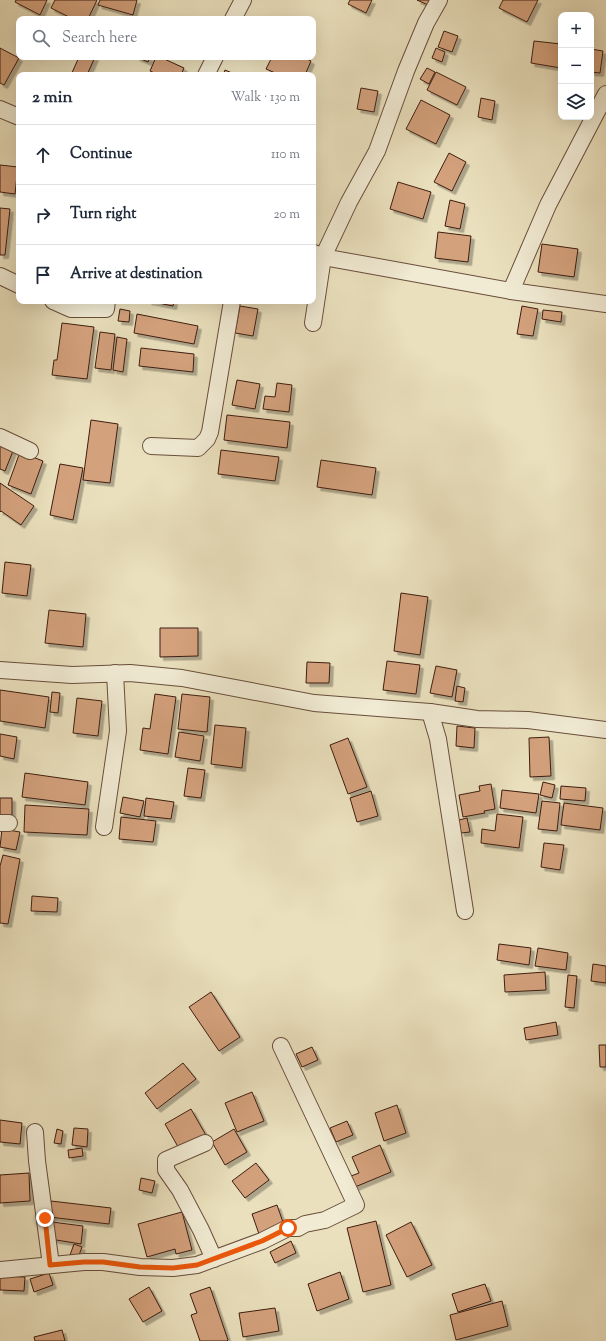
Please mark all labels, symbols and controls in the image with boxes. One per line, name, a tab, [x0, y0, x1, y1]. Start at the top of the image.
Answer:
map controls	[558, 12, 594, 120]
button: +	[558, 12, 594, 48]
search box	[16, 16, 316, 60]
icon: search	[30, 27, 52, 49]
text: Search here	[62, 28, 137, 49]
button: −	[558, 48, 594, 84]
button: layers	[558, 84, 594, 120]
text: 2 min	[32, 86, 73, 110]
text: Walk · 130 m	[231, 89, 300, 107]
icon: ahead	[32, 144, 54, 166]
text: Continue	[70, 144, 132, 165]
text: 110 m	[271, 146, 300, 164]
icon: right	[32, 204, 54, 226]
text: Turn right	[70, 204, 136, 225]
text: 20 m	[274, 206, 300, 224]
icon: arrive	[32, 264, 54, 286]
text: Arrive at destination	[70, 264, 203, 285]
route end	[36, 1209, 54, 1227]
route start	[279, 1219, 297, 1237]

